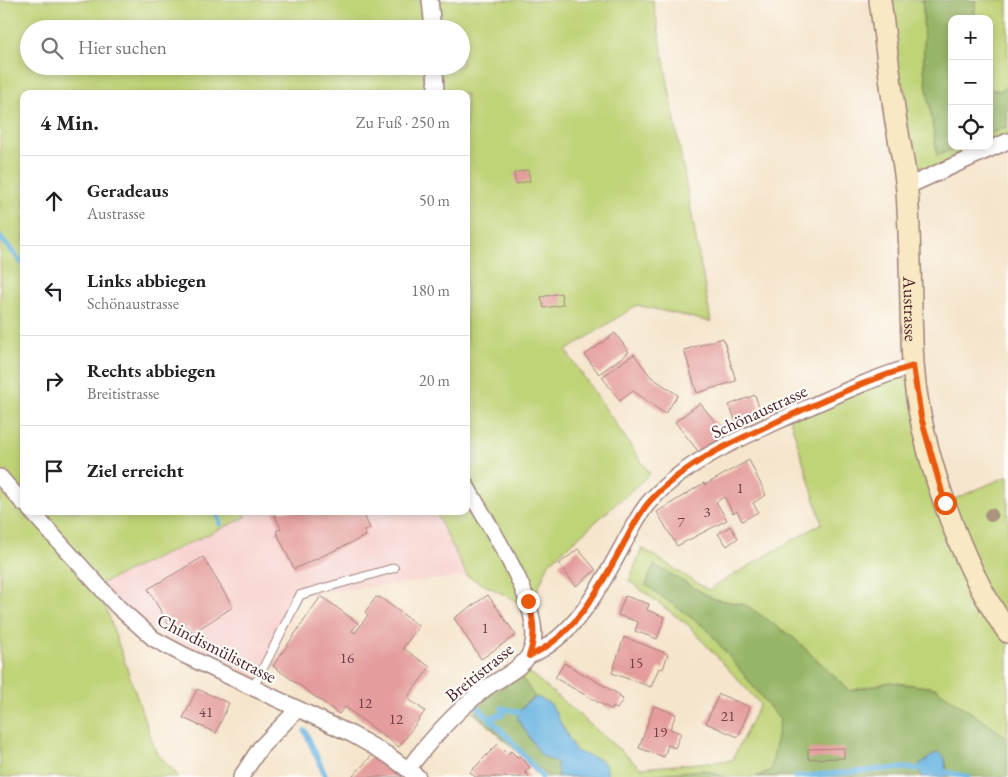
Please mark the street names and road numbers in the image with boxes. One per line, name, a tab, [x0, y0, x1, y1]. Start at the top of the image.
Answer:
street label: Austrasse	[899, 275, 924, 342]
street label: Schönaustrasse	[707, 379, 811, 443]
street label: Chindismülistrasse	[153, 608, 281, 688]
street label: Breitistrasse	[440, 637, 518, 707]

